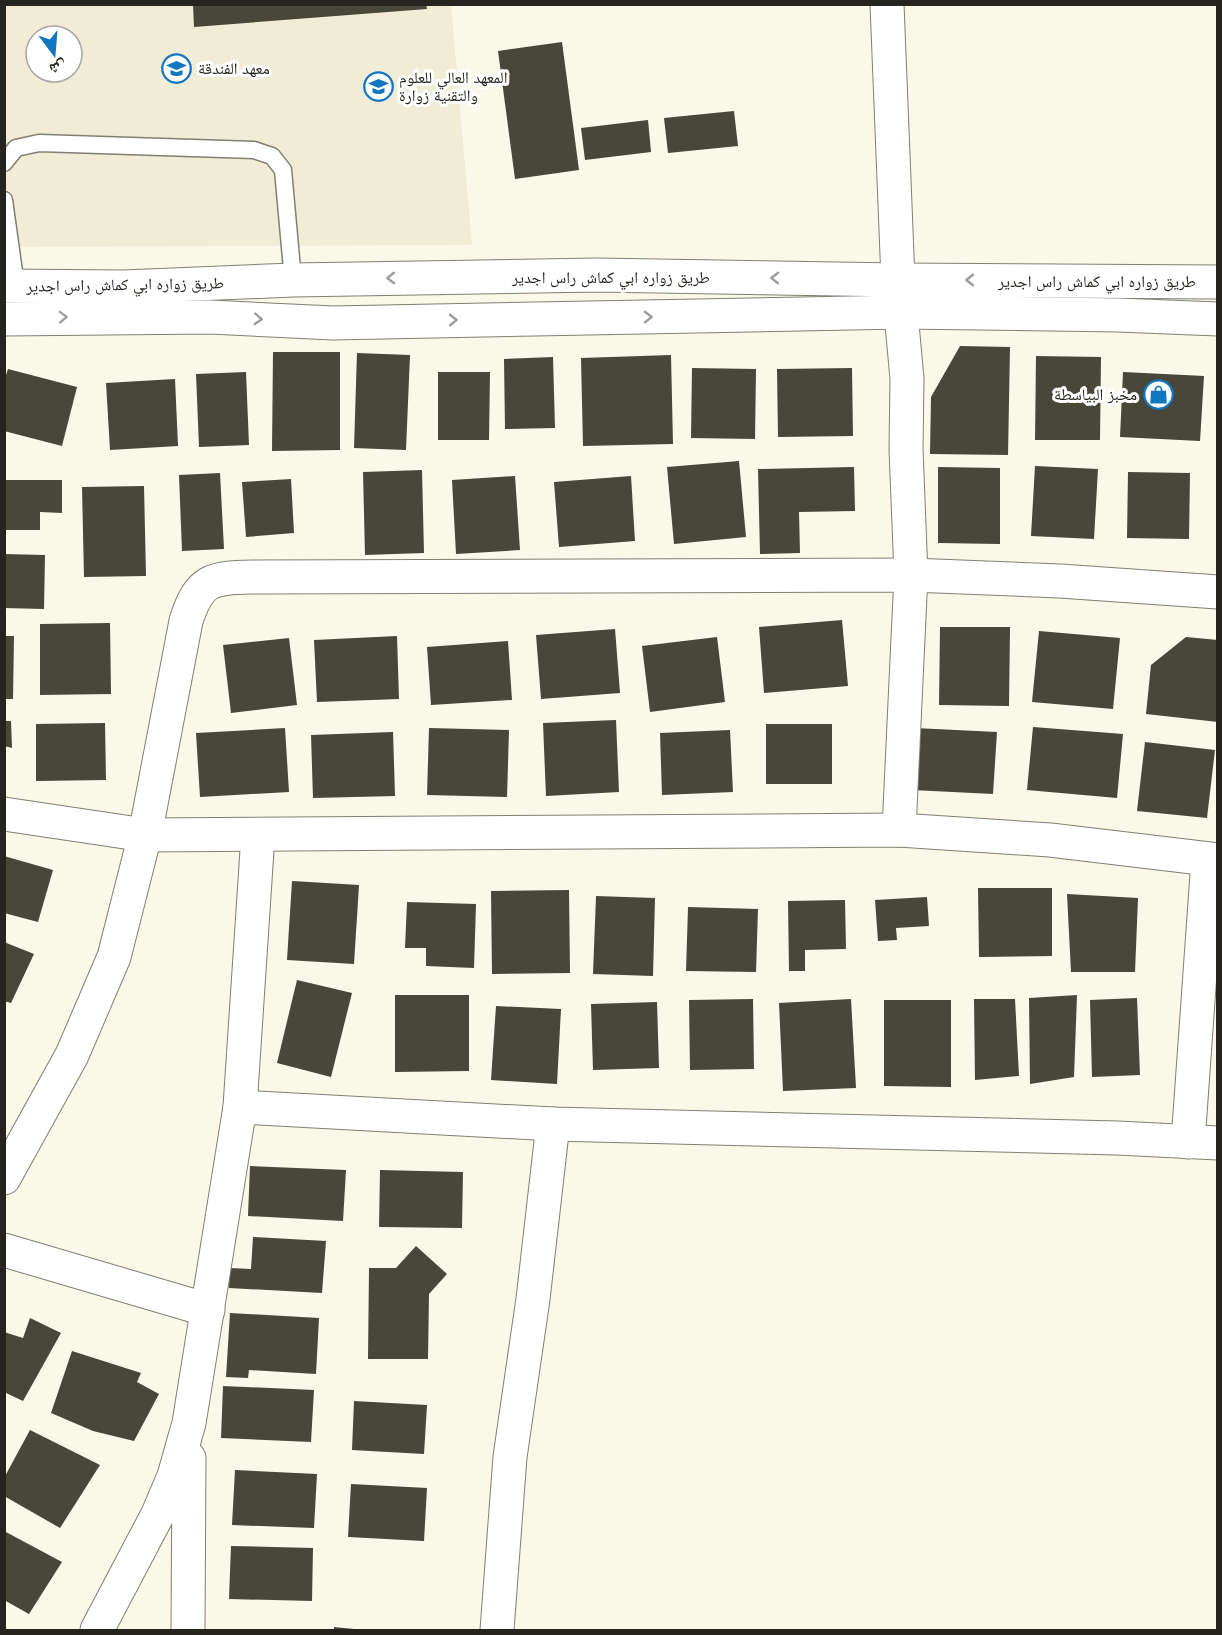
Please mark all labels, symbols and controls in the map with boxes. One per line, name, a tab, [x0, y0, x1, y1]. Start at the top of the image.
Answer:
north arrow	[24, 24, 84, 84]
school or university icon: معهد الفندقة	[161, 52, 193, 84]
text: ش	[47, 56, 69, 80]
place label: معهد الفندقة	[198, 58, 270, 78]
place label: المعهد العالي للعلوم والتقنية زوارة	[399, 67, 508, 105]
school or university icon: المعهد العالي للعلوم والتقنية زوارة	[362, 70, 394, 102]
street label: طريق زواره ابي كماش راس اجدير	[511, 267, 710, 290]
street label: طريق زواره ابي كماش راس اجدير	[997, 271, 1196, 294]
street label: طريق زواره ابي كماش راس اجدير	[25, 272, 224, 299]
one-way arrow	[387, 272, 396, 284]
one-way arrow	[771, 272, 780, 284]
one-way arrow	[966, 274, 975, 286]
one-way arrow	[58, 311, 67, 324]
one-way arrow	[643, 311, 652, 323]
one-way arrow	[253, 313, 262, 326]
one-way arrow	[448, 314, 457, 326]
shop icon: مخبز البياسطة	[1142, 378, 1174, 410]
place label: مخبز البياسطة	[1054, 384, 1137, 404]

